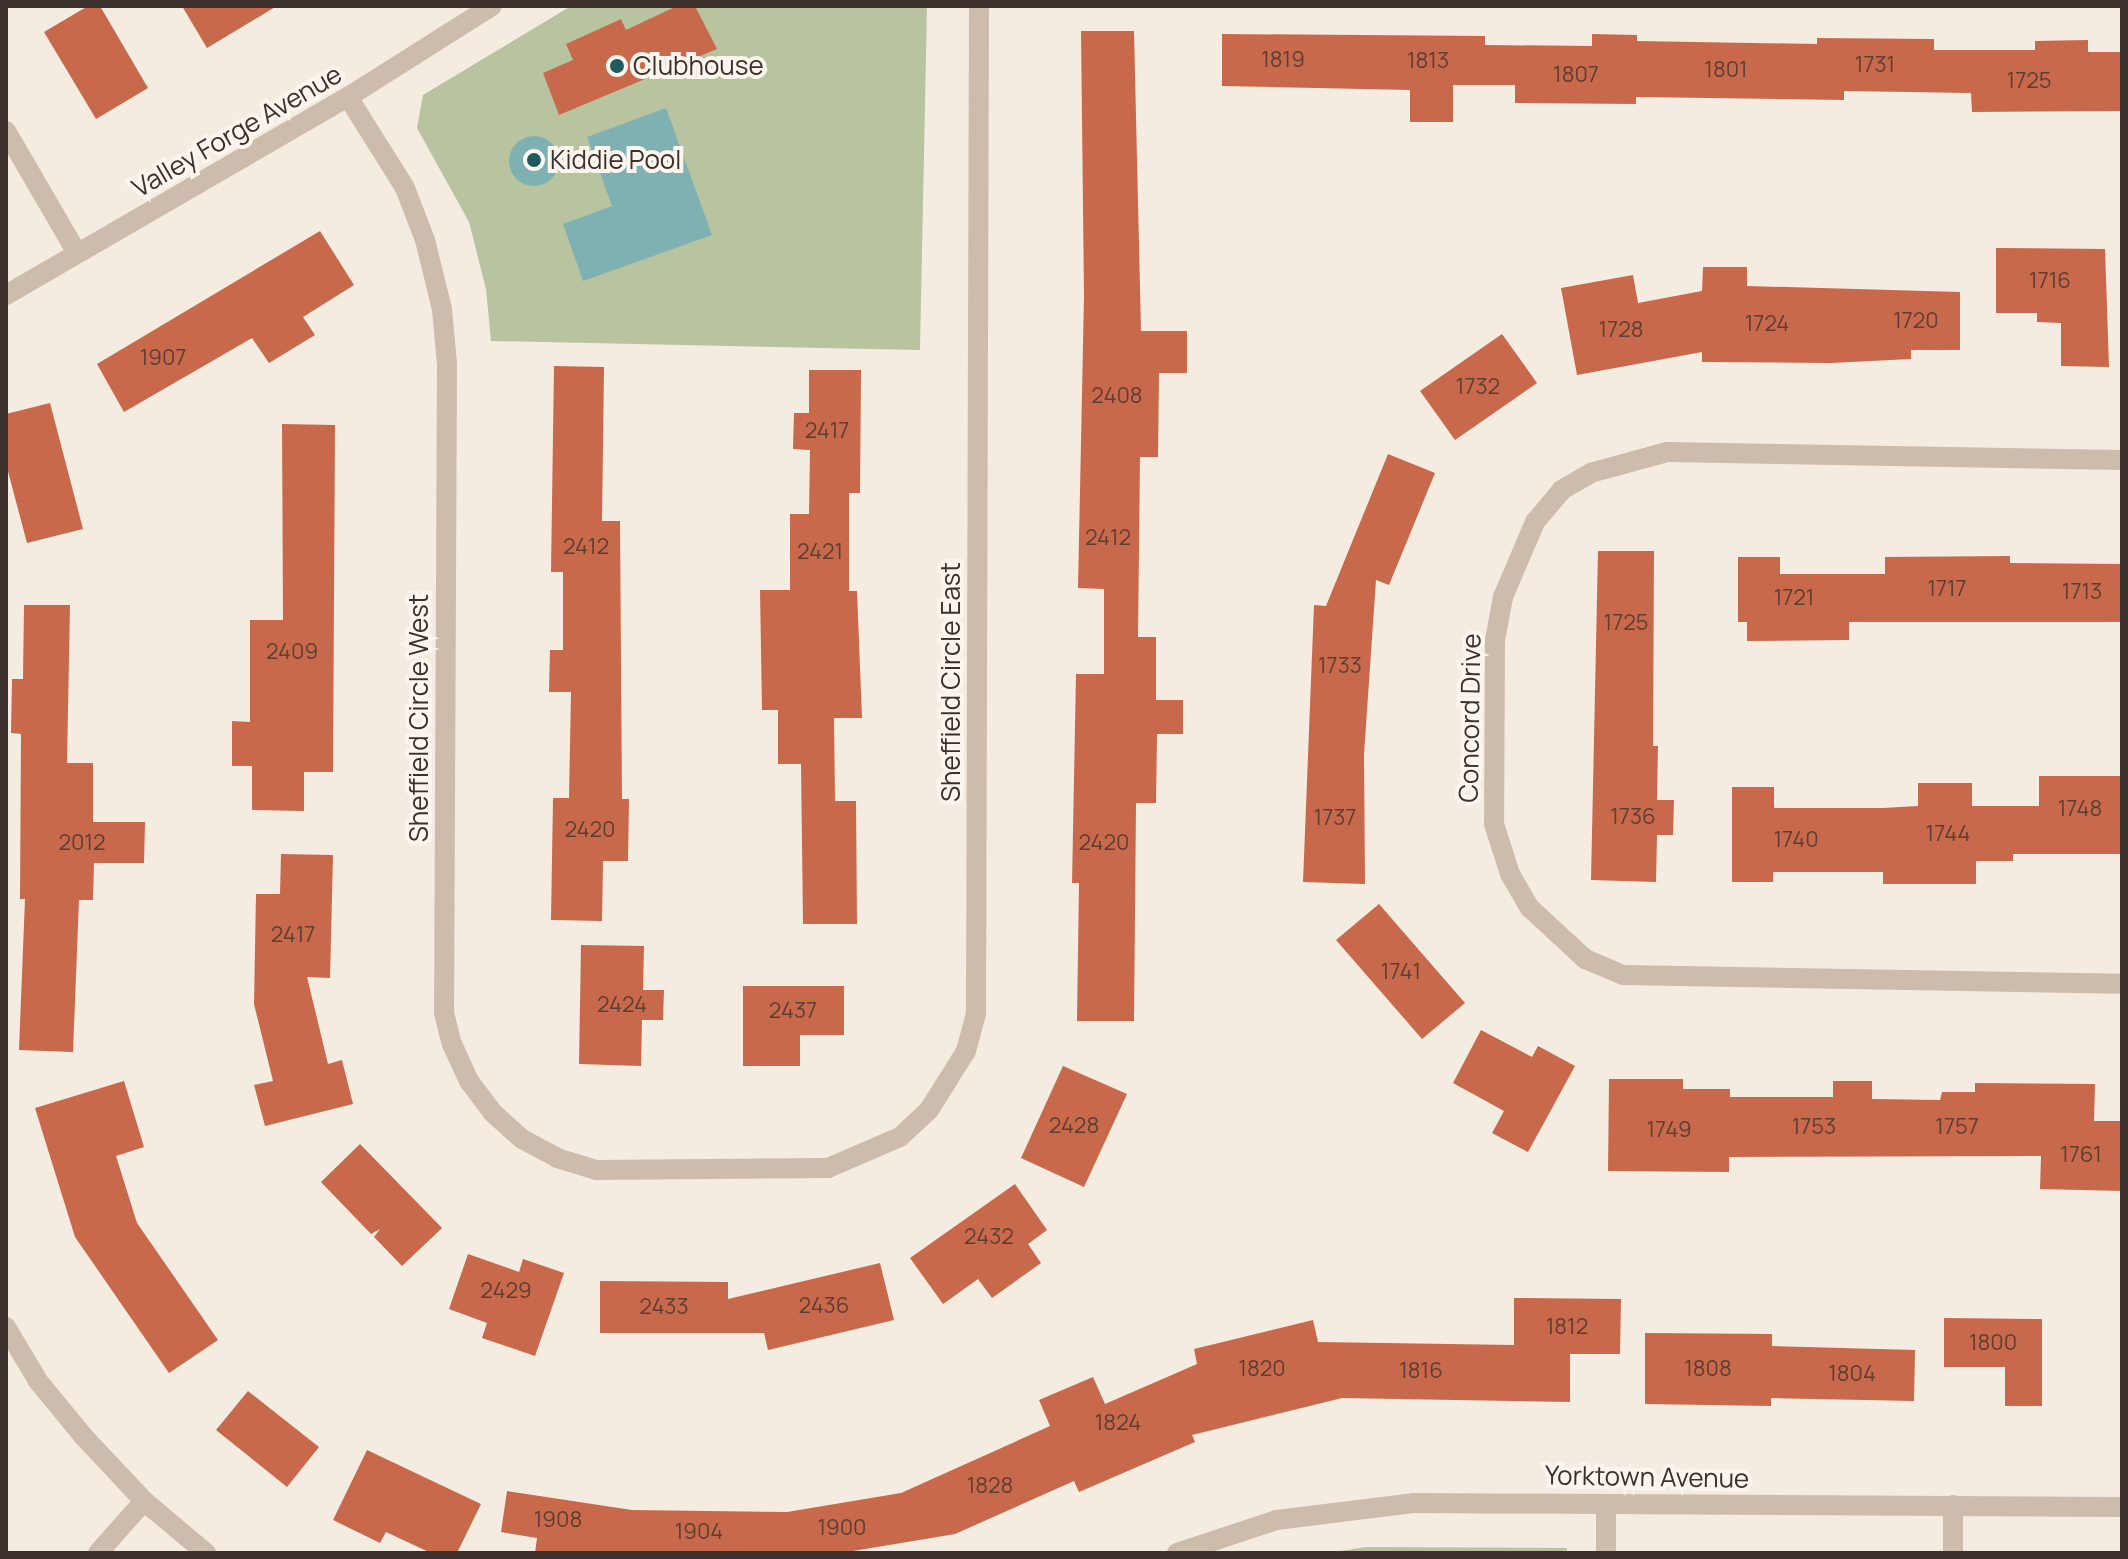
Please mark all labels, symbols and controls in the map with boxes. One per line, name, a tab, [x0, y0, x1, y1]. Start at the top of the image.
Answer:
house number: 1819	[1261, 47, 1305, 73]
house number: 1813	[1407, 48, 1449, 74]
place label: Clubhouse	[633, 50, 764, 82]
house number: 1731	[1855, 52, 1895, 78]
marker: Clubhouse	[608, 57, 626, 75]
house number: 1801	[1704, 57, 1748, 83]
street label: Valley Forge Avenue	[127, 58, 347, 204]
house number: 1807	[1553, 62, 1599, 88]
house number: 1725	[2007, 68, 2051, 94]
place label: Kiddie Pool	[550, 144, 681, 176]
marker: Kiddie Pool	[525, 151, 543, 169]
house number: 1716	[2029, 268, 2071, 294]
house number: 1720	[1893, 308, 1939, 334]
house number: 1724	[1745, 311, 1789, 337]
house number: 1728	[1599, 317, 1643, 343]
house number: 1907	[140, 345, 186, 371]
house number: 1732	[1456, 374, 1500, 400]
house number: 2408	[1091, 383, 1143, 409]
house number: 2417	[805, 418, 849, 444]
house number: 2412	[1085, 525, 1131, 551]
house number: 2412	[563, 534, 609, 560]
house number: 2421	[797, 539, 843, 565]
street label: Sheffield Circle East	[935, 562, 967, 802]
house number: 1717	[1927, 576, 1967, 602]
house number: 1713	[2062, 579, 2102, 605]
house number: 1721	[1774, 585, 1814, 611]
street label: Sheffield Circle West	[403, 594, 435, 842]
house number: 1725	[1604, 610, 1648, 636]
street label: Concord Drive	[1453, 633, 1487, 803]
house number: 2409	[266, 639, 318, 665]
house number: 1733	[1318, 653, 1362, 679]
house number: 1748	[2058, 796, 2102, 822]
house number: 1736	[1610, 804, 1656, 830]
house number: 1737	[1314, 805, 1356, 831]
house number: 2420	[564, 817, 616, 843]
house number: 1744	[1926, 821, 1970, 847]
house number: 1740	[1773, 827, 1819, 853]
house number: 2012	[58, 830, 106, 856]
house number: 2420	[1078, 830, 1130, 856]
house number: 2417	[271, 922, 315, 948]
house number: 1741	[1381, 959, 1421, 985]
house number: 2424	[597, 992, 647, 1018]
house number: 2437	[769, 998, 817, 1024]
house number: 2428	[1049, 1113, 1099, 1139]
house number: 1753	[1792, 1114, 1836, 1140]
house number: 1757	[1935, 1114, 1979, 1140]
house number: 1749	[1646, 1117, 1692, 1143]
house number: 1761	[2060, 1142, 2102, 1168]
house number: 2432	[964, 1224, 1014, 1250]
house number: 2429	[480, 1278, 532, 1304]
house number: 2436	[799, 1293, 849, 1319]
house number: 2433	[639, 1294, 689, 1320]
house number: 1812	[1546, 1314, 1588, 1340]
house number: 1800	[1969, 1330, 2017, 1356]
house number: 1820	[1238, 1356, 1286, 1382]
house number: 1808	[1684, 1356, 1732, 1382]
house number: 1816	[1399, 1358, 1443, 1384]
house number: 1804	[1828, 1361, 1876, 1387]
house number: 1824	[1095, 1410, 1141, 1436]
street label: Yorktown Avenue	[1545, 1460, 1749, 1494]
house number: 1828	[967, 1473, 1013, 1499]
house number: 1908	[534, 1507, 582, 1533]
house number: 1900	[817, 1515, 867, 1541]
house number: 1904	[675, 1519, 723, 1545]

